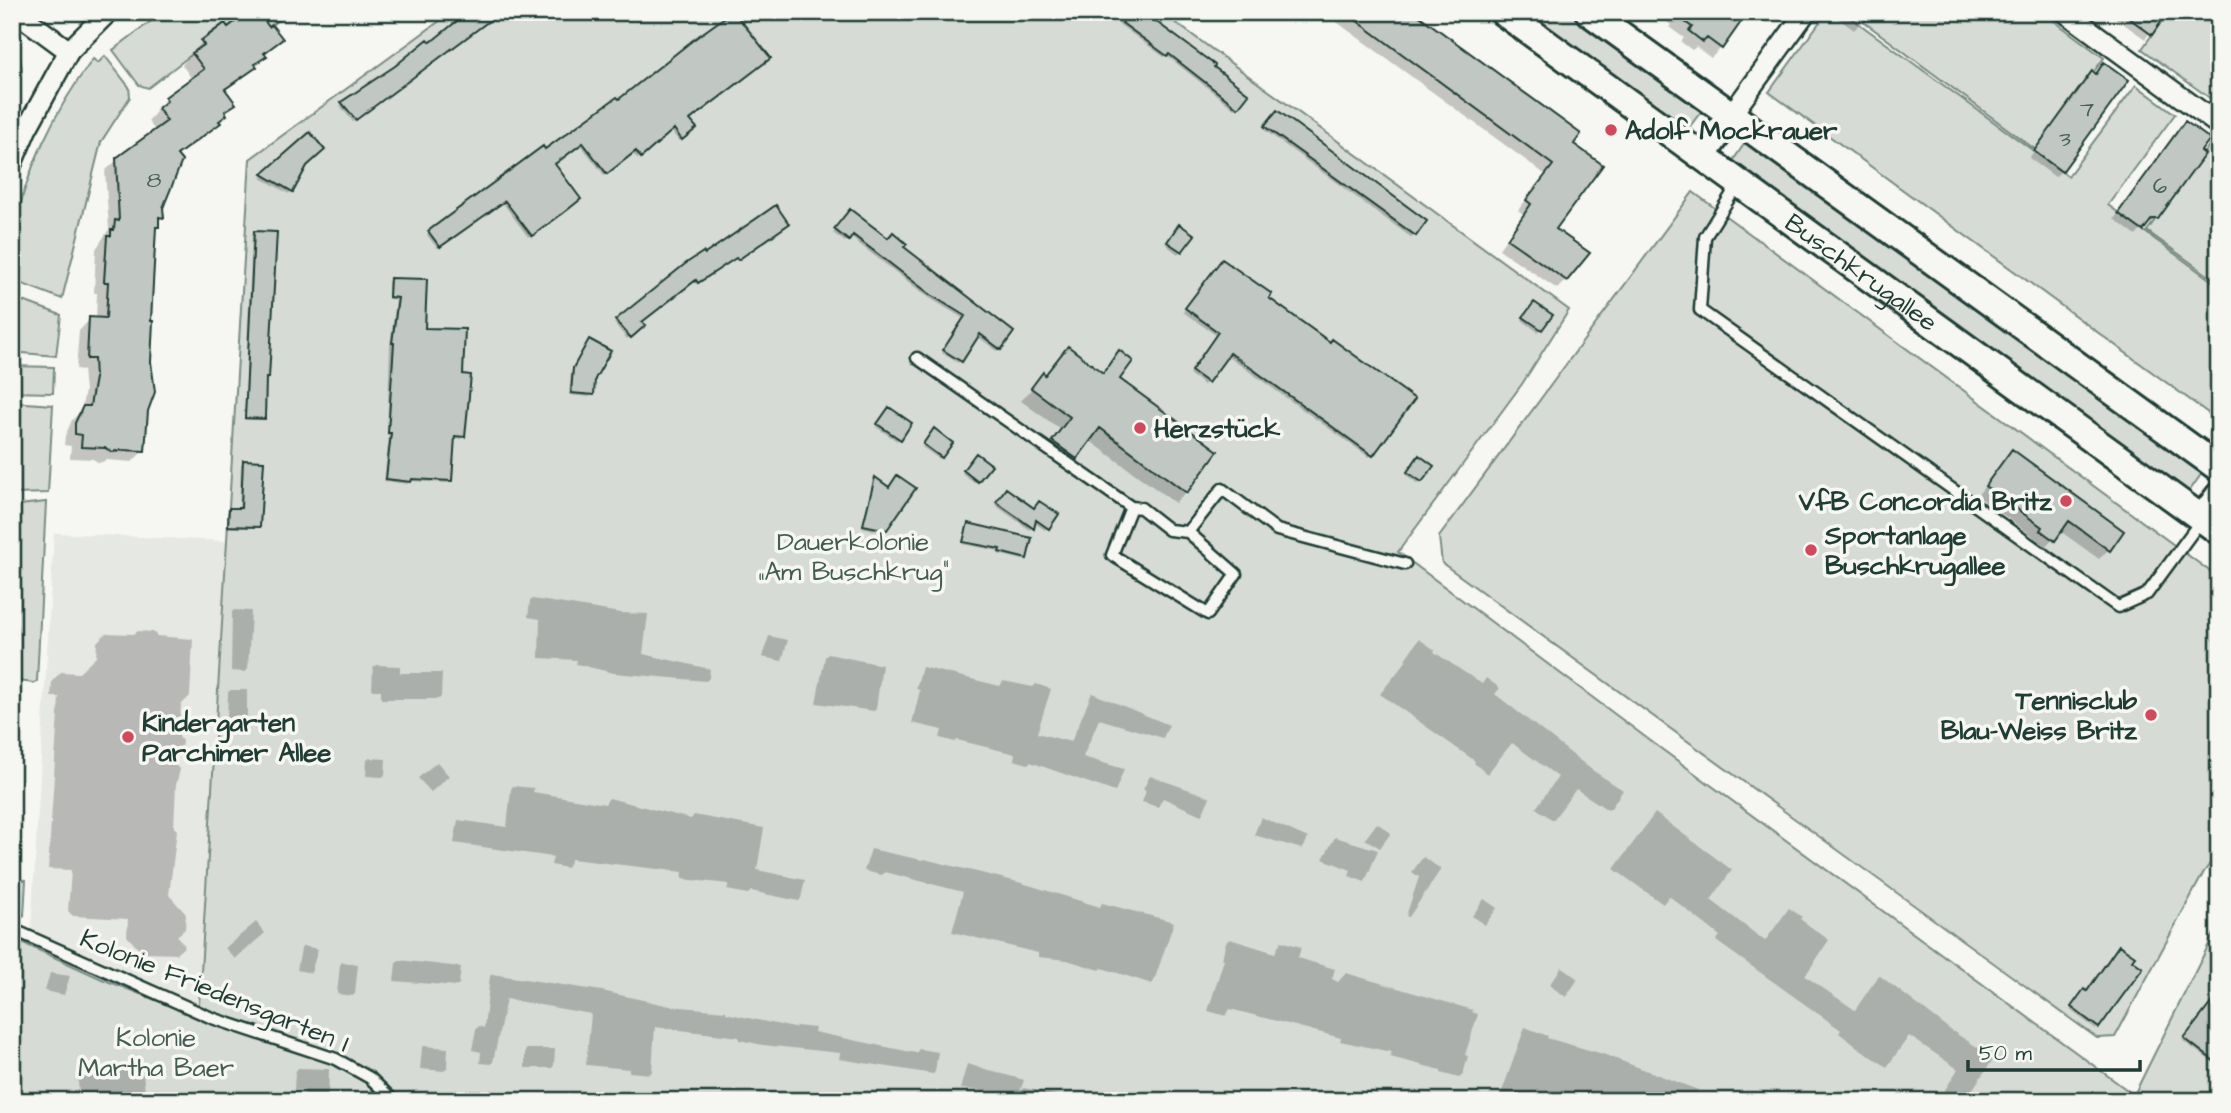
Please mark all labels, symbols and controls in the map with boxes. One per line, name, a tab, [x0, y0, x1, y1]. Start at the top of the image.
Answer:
house number: 7	[2080, 93, 2094, 125]
place label: Adolf Mockrauer	[1625, 113, 1838, 149]
marker: Adolf Mockrauer	[1603, 122, 1619, 138]
house number: 3	[2059, 123, 2071, 155]
house number: 8	[147, 164, 162, 196]
house number: 6	[2153, 170, 2167, 202]
street label: Buschkrugallee	[1777, 205, 1945, 340]
place label: Herzstück	[1154, 411, 1281, 447]
marker: Herzstück	[1132, 420, 1148, 436]
place label: VfB Concordia Britz	[1798, 484, 2053, 520]
marker: VfB Concordia Britz	[2058, 493, 2074, 509]
place label: Sportanlage Buschkrugallee	[1824, 518, 2006, 587]
park label: Dauerkolonie „Am Buschkrug“	[757, 524, 949, 592]
marker: Sportanlage Buschkrugallee	[1803, 542, 1819, 558]
place label: Tennisclub Blau-Weiss Britz	[1941, 683, 2138, 749]
place label: Kindergarten Parchimer Allee	[142, 705, 331, 771]
marker: Tennisclub Blau-Weiss Britz	[2143, 707, 2159, 723]
marker: Kindergarten Parchimer Allee	[120, 729, 136, 745]
street label: Kolonie Friedensgarten I	[74, 920, 355, 1063]
park label: Kolonie Martha Baer	[78, 1020, 234, 1086]
scale bar	[1968, 1029, 2140, 1073]
text: 50 m	[1979, 1039, 2033, 1068]

